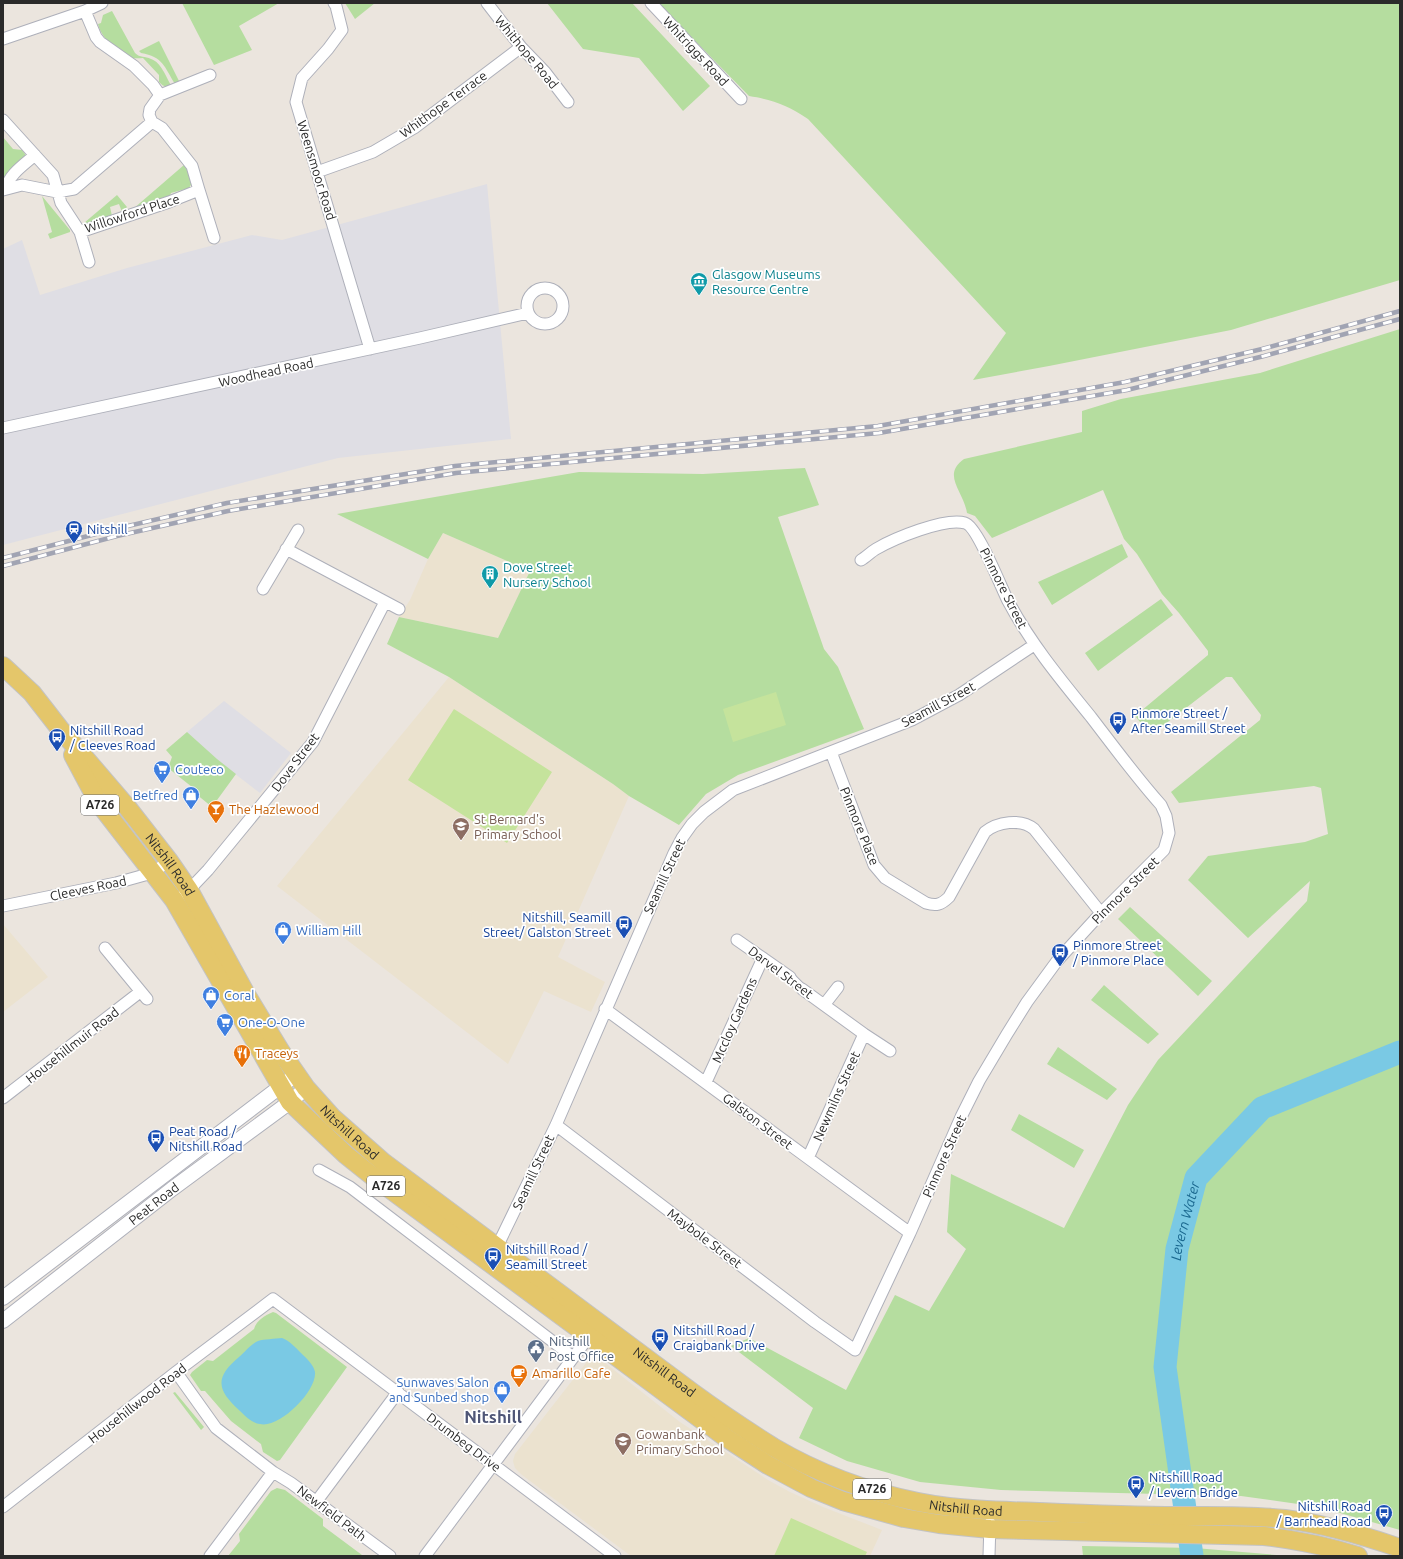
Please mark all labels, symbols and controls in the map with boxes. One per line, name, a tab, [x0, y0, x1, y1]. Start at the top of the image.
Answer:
street label: Whithope Road	[493, 13, 561, 91]
street label: Whitriggs Road	[660, 14, 732, 88]
street label: Whithope Terrace	[397, 68, 489, 140]
street label: Weensmoor Road	[295, 118, 339, 222]
street label: Willowford Place	[83, 191, 181, 235]
place label: Glasgow Museums Resource Centre	[712, 267, 821, 296]
museum icon: Glasgow Museums Resource Centre	[689, 271, 709, 296]
street label: Woodhead Road	[217, 355, 315, 389]
station icon: Nitshill	[64, 519, 84, 544]
place label: Nitshill	[87, 522, 128, 536]
street label: Pinmore Street	[978, 545, 1030, 631]
place label: Dove Street Nursery School	[503, 560, 591, 589]
building icon: Dove Street Nursery School	[480, 564, 500, 589]
street label: Seamill Street	[899, 679, 977, 729]
place label: Pinmore Street / After Seamill Street	[1131, 706, 1246, 735]
bus stop icon: Pinmore Street / After Seamill Street	[1108, 710, 1128, 735]
place label: Nitshill Road / Cleeves Road	[69, 723, 156, 752]
bus stop icon: Nitshill Road / Cleeves Road	[47, 727, 67, 752]
street label: Dove Street	[268, 730, 322, 794]
supermarket icon: Couteco	[152, 759, 172, 784]
place label: Couteco	[175, 762, 224, 776]
shop icon: Betfred	[181, 785, 201, 810]
street label: Pinmore Place	[838, 785, 882, 867]
place label: Betfred	[133, 788, 178, 802]
road number: A726	[81, 795, 119, 815]
bar icon: The Hazlewood	[206, 799, 226, 824]
place label: The Hazlewood	[229, 802, 319, 816]
place label: St Bernard's Primary School	[474, 812, 562, 841]
school or university icon: St Bernard's Primary School	[451, 816, 471, 841]
street label: Nitshill Road	[143, 830, 198, 898]
street label: Seamill Street	[641, 836, 687, 916]
street label: Pinmore Street	[1089, 854, 1161, 926]
street label: Cleeves Road	[48, 873, 128, 903]
place label: Nitshill, Seamill Street/ Galston Street	[483, 910, 612, 939]
bus stop icon: Nitshill, Seamill Street/ Galston Street	[614, 914, 634, 939]
shop icon: William Hill	[273, 920, 293, 945]
place label: William Hill	[296, 923, 362, 937]
place label: Pinmore Street / Pinmore Place	[1072, 938, 1164, 967]
bus stop icon: Pinmore Street / Pinmore Place	[1050, 942, 1070, 967]
street label: Darvel Street	[746, 943, 816, 1001]
street label: Mccloy Gardens	[709, 975, 759, 1065]
shop icon: Coral	[201, 985, 221, 1010]
place label: Coral	[224, 988, 255, 1002]
street label: Househillmuir Road	[23, 1004, 121, 1086]
supermarket icon: One-O-One	[215, 1012, 235, 1037]
place label: One-O-One	[238, 1015, 305, 1029]
restaurant icon: Traceys	[232, 1043, 252, 1068]
place label: Traceys	[255, 1046, 299, 1060]
street label: Newmilns Street	[810, 1049, 862, 1143]
street label: Galston Street	[720, 1090, 796, 1152]
street label: Nitshill Road	[318, 1102, 382, 1162]
street label: Pinmore Street	[920, 1113, 968, 1199]
place label: Peat Road / Nitshill Road	[169, 1124, 243, 1153]
bus stop icon: Peat Road / Nitshill Road	[146, 1128, 166, 1153]
street label: Seamill Street	[510, 1132, 556, 1212]
road number: A726	[367, 1176, 405, 1196]
water label: Levern Water	[1168, 1179, 1203, 1261]
street label: Peat Road	[126, 1180, 181, 1227]
street label: Maybole Street	[665, 1206, 745, 1270]
place label: Nitshill Road / Seamill Street	[506, 1242, 589, 1271]
bus stop icon: Nitshill Road / Seamill Street	[483, 1246, 503, 1271]
place label: Nitshill Road / Craigbank Drive	[673, 1323, 765, 1352]
bus stop icon: Nitshill Road / Craigbank Drive	[650, 1327, 670, 1352]
place label: Nitshill Post Office	[549, 1334, 614, 1363]
public building icon: Nitshill Post Office	[526, 1338, 546, 1363]
street label: Nitshill Road	[631, 1344, 698, 1399]
street label: Househillwood Road	[85, 1361, 189, 1445]
cafe icon: Amarillo Cafe	[509, 1363, 529, 1388]
place label: Amarillo Cafe	[532, 1366, 611, 1380]
place label: Sunwaves Salon and Sunbed shop	[389, 1375, 489, 1404]
shop icon: Sunwaves Salon and Sunbed shop	[492, 1379, 512, 1404]
district label: Nitshill	[464, 1407, 522, 1426]
street label: Drumbeg Drive	[424, 1410, 504, 1474]
place label: Gowanbank Primary School	[636, 1427, 724, 1456]
school or university icon: Gowanbank Primary School	[613, 1431, 633, 1456]
place label: Nitshill Road / Levern Bridge	[1148, 1470, 1238, 1499]
bus stop icon: Nitshill Road / Levern Bridge	[1126, 1474, 1146, 1499]
road number: A726	[853, 1479, 891, 1499]
street label: Newfield Path	[295, 1483, 369, 1543]
street label: Nitshill Road	[928, 1497, 1003, 1518]
place label: Nitshill Road / Barrhead Road	[1276, 1499, 1371, 1528]
bus stop icon: Nitshill Road / Barrhead Road	[1374, 1503, 1394, 1528]

